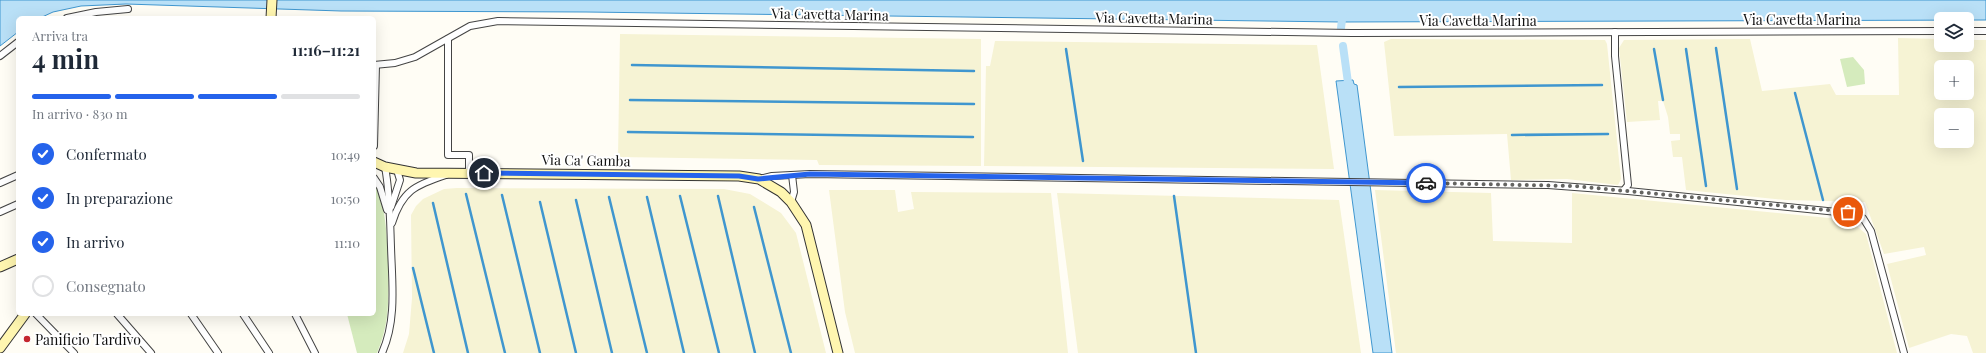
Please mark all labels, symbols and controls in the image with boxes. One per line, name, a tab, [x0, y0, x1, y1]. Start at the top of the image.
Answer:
street label: Via Cavetta Marina	[770, 3, 889, 25]
street label: Via Cavetta Marina	[1094, 7, 1213, 29]
street label: Via Cavetta Marina	[1742, 10, 1861, 29]
street label: Via Cavetta Marina	[1418, 11, 1537, 30]
map controls	[1934, 12, 1974, 148]
button: layers	[1934, 12, 1974, 52]
text: Arriva tra	[32, 27, 88, 44]
text: 11:16–11:21	[292, 40, 360, 60]
text: 4 min	[32, 41, 99, 76]
button: +	[1934, 60, 1974, 100]
text: In arrivo · 830 m	[32, 105, 128, 122]
button: −	[1934, 108, 1974, 148]
icon: check	[32, 143, 54, 165]
text: Confermato	[66, 144, 147, 164]
text: 10:49	[331, 146, 360, 163]
street label: Via Ca' Gamba	[540, 150, 631, 170]
pin	[467, 156, 501, 190]
icon: home	[473, 162, 495, 184]
courier	[1406, 163, 1446, 203]
icon: car	[1415, 172, 1437, 194]
icon: check	[32, 187, 54, 209]
text: In preparazione	[66, 188, 173, 208]
text: 10:50	[331, 190, 360, 207]
pin	[1831, 195, 1865, 229]
icon: bag	[1837, 201, 1859, 223]
icon: check	[32, 231, 54, 253]
text: In arrivo	[66, 232, 124, 252]
text: 11:10	[334, 234, 360, 251]
text: Consegnato	[66, 276, 146, 296]
place label: Panificio Tardivo	[35, 330, 141, 349]
marker: Panificio Tardivo	[22, 334, 32, 344]

